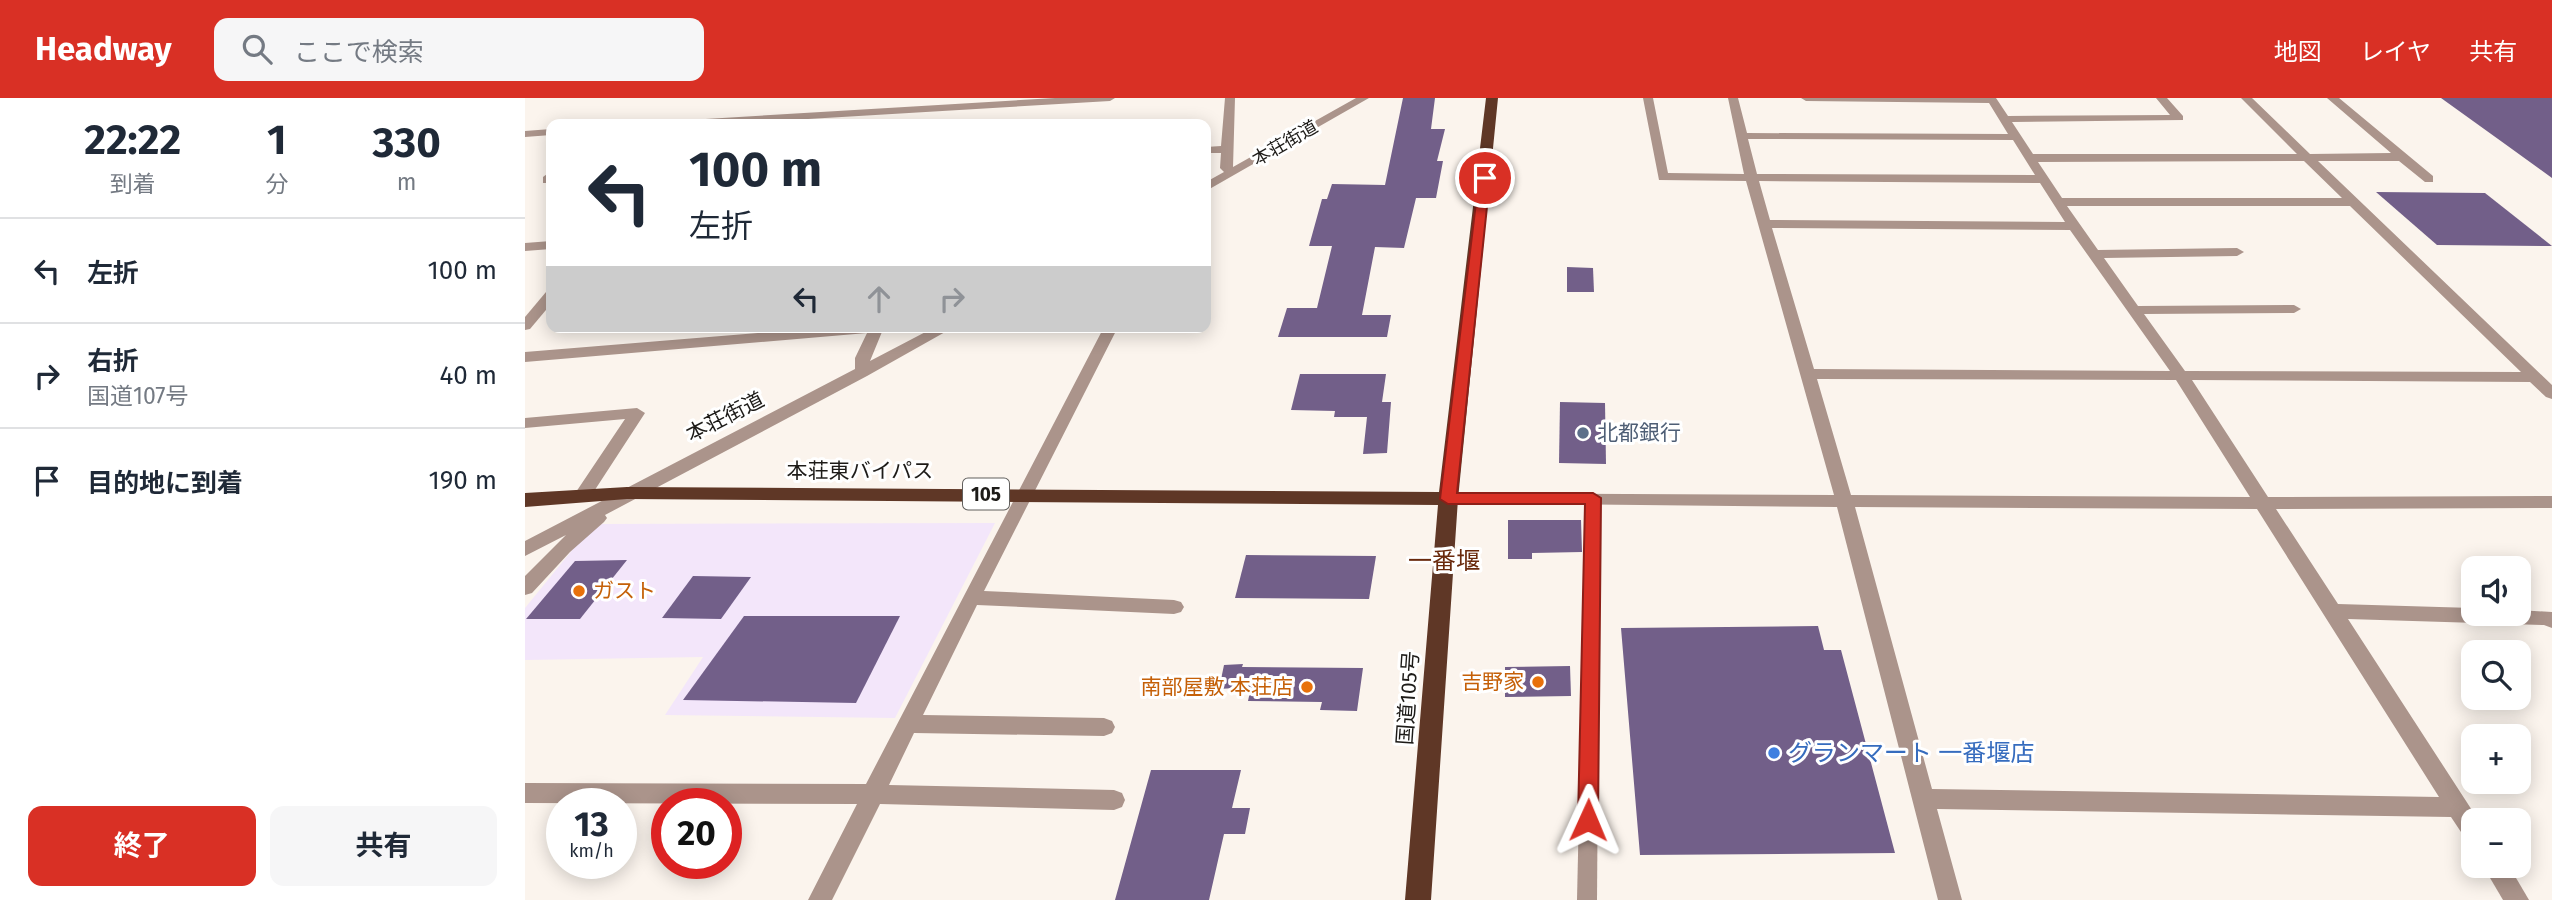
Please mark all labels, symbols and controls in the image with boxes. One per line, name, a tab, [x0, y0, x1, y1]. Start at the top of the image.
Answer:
search box	[214, 18, 704, 81]
text: Headway	[35, 29, 172, 69]
icon: search	[238, 30, 276, 68]
text: ここで検索	[294, 37, 424, 68]
text: 地図	[2274, 38, 2322, 66]
text: レイヤ	[2360, 38, 2431, 66]
text: 共有	[2469, 38, 2517, 66]
text: 22:22	[84, 115, 181, 165]
text: 1	[267, 115, 287, 165]
street label: 本荘街道	[1248, 115, 1322, 171]
text: 330	[373, 118, 441, 168]
text: 100 m	[689, 140, 822, 199]
icon: left	[574, 147, 665, 238]
pin	[1455, 148, 1515, 208]
icon: arrive	[1466, 159, 1504, 197]
text: m	[397, 168, 416, 196]
text: 到着	[110, 170, 156, 198]
text: 分	[265, 170, 288, 198]
text: 左折	[689, 207, 753, 245]
icon: left	[28, 252, 66, 290]
text: 100 m	[428, 255, 497, 286]
text: 左折	[87, 258, 139, 289]
icon: left	[787, 280, 825, 318]
icon: ahead	[860, 280, 898, 318]
icon: right	[933, 280, 971, 318]
text: 右折	[87, 346, 139, 377]
icon: right	[28, 357, 66, 395]
text: 40 m	[439, 360, 497, 391]
text: 国道107号	[87, 382, 189, 410]
street label: 本荘街道	[682, 386, 768, 448]
place label: 北都銀行	[1597, 420, 1681, 446]
marker: 北都銀行	[1575, 425, 1591, 441]
street label: 本荘東バイパス	[787, 458, 933, 484]
icon: arrive	[28, 462, 66, 500]
text: 190 m	[428, 465, 497, 496]
text: 目的地に到着	[87, 468, 243, 499]
road number: 105	[963, 478, 1009, 510]
district label: 一番堰	[1408, 547, 1480, 575]
map controls	[2461, 556, 2531, 878]
button: sound	[2461, 556, 2531, 626]
place label: ガスト	[593, 578, 656, 604]
marker: ガスト	[571, 583, 587, 599]
button: search	[2461, 640, 2531, 710]
street label: 国道105号	[1392, 650, 1424, 746]
place label: 吉野家	[1461, 669, 1524, 695]
place label: 南部屋敷 本荘店	[1140, 674, 1293, 700]
marker: 吉野家	[1530, 674, 1546, 690]
marker: 南部屋敷 本荘店	[1299, 679, 1315, 695]
button: +	[2461, 724, 2531, 794]
place label: グランマート 一番堰店	[1788, 739, 2034, 767]
marker: グランマート 一番堰店	[1766, 745, 1782, 761]
position arrow	[1551, 783, 1625, 857]
speed limit sign: 20	[651, 788, 742, 879]
text: 13	[574, 803, 609, 845]
button: 終了	[28, 806, 256, 886]
button: 共有	[270, 806, 497, 886]
button: −	[2461, 808, 2531, 878]
text: km/h	[569, 840, 614, 862]

